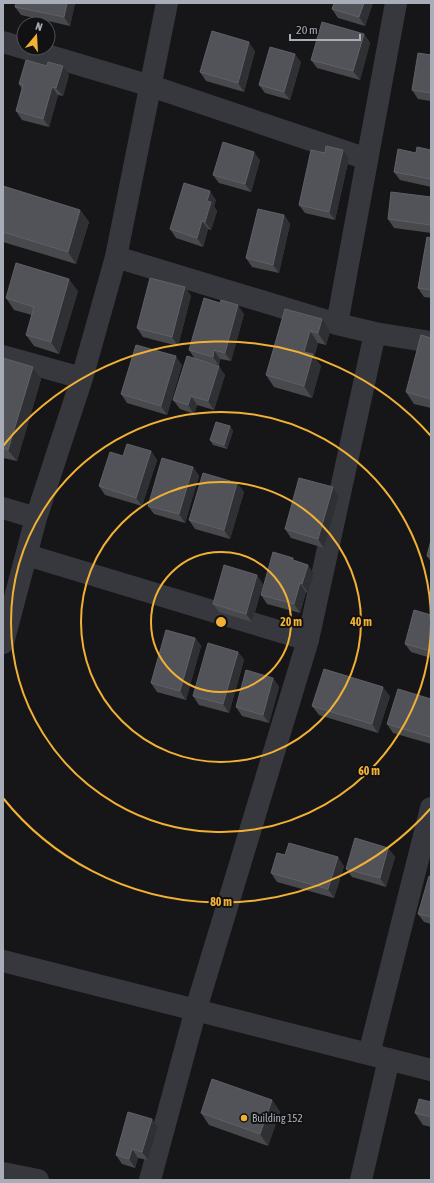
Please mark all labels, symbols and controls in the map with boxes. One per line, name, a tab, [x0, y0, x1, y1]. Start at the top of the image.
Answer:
north arrow	[16, 16, 56, 56]
scale bar	[290, 16, 360, 42]
text: N	[34, 20, 44, 33]
text: 20 m	[296, 23, 318, 37]
centre of rings	[214, 615, 228, 629]
text: 20 m	[280, 615, 302, 629]
text: 40 m	[349, 615, 372, 629]
text: 60 m	[358, 764, 380, 778]
text: 80 m	[210, 895, 232, 909]
place label: Building 152	[252, 1112, 303, 1124]
marker: Building 152	[239, 1113, 249, 1123]

